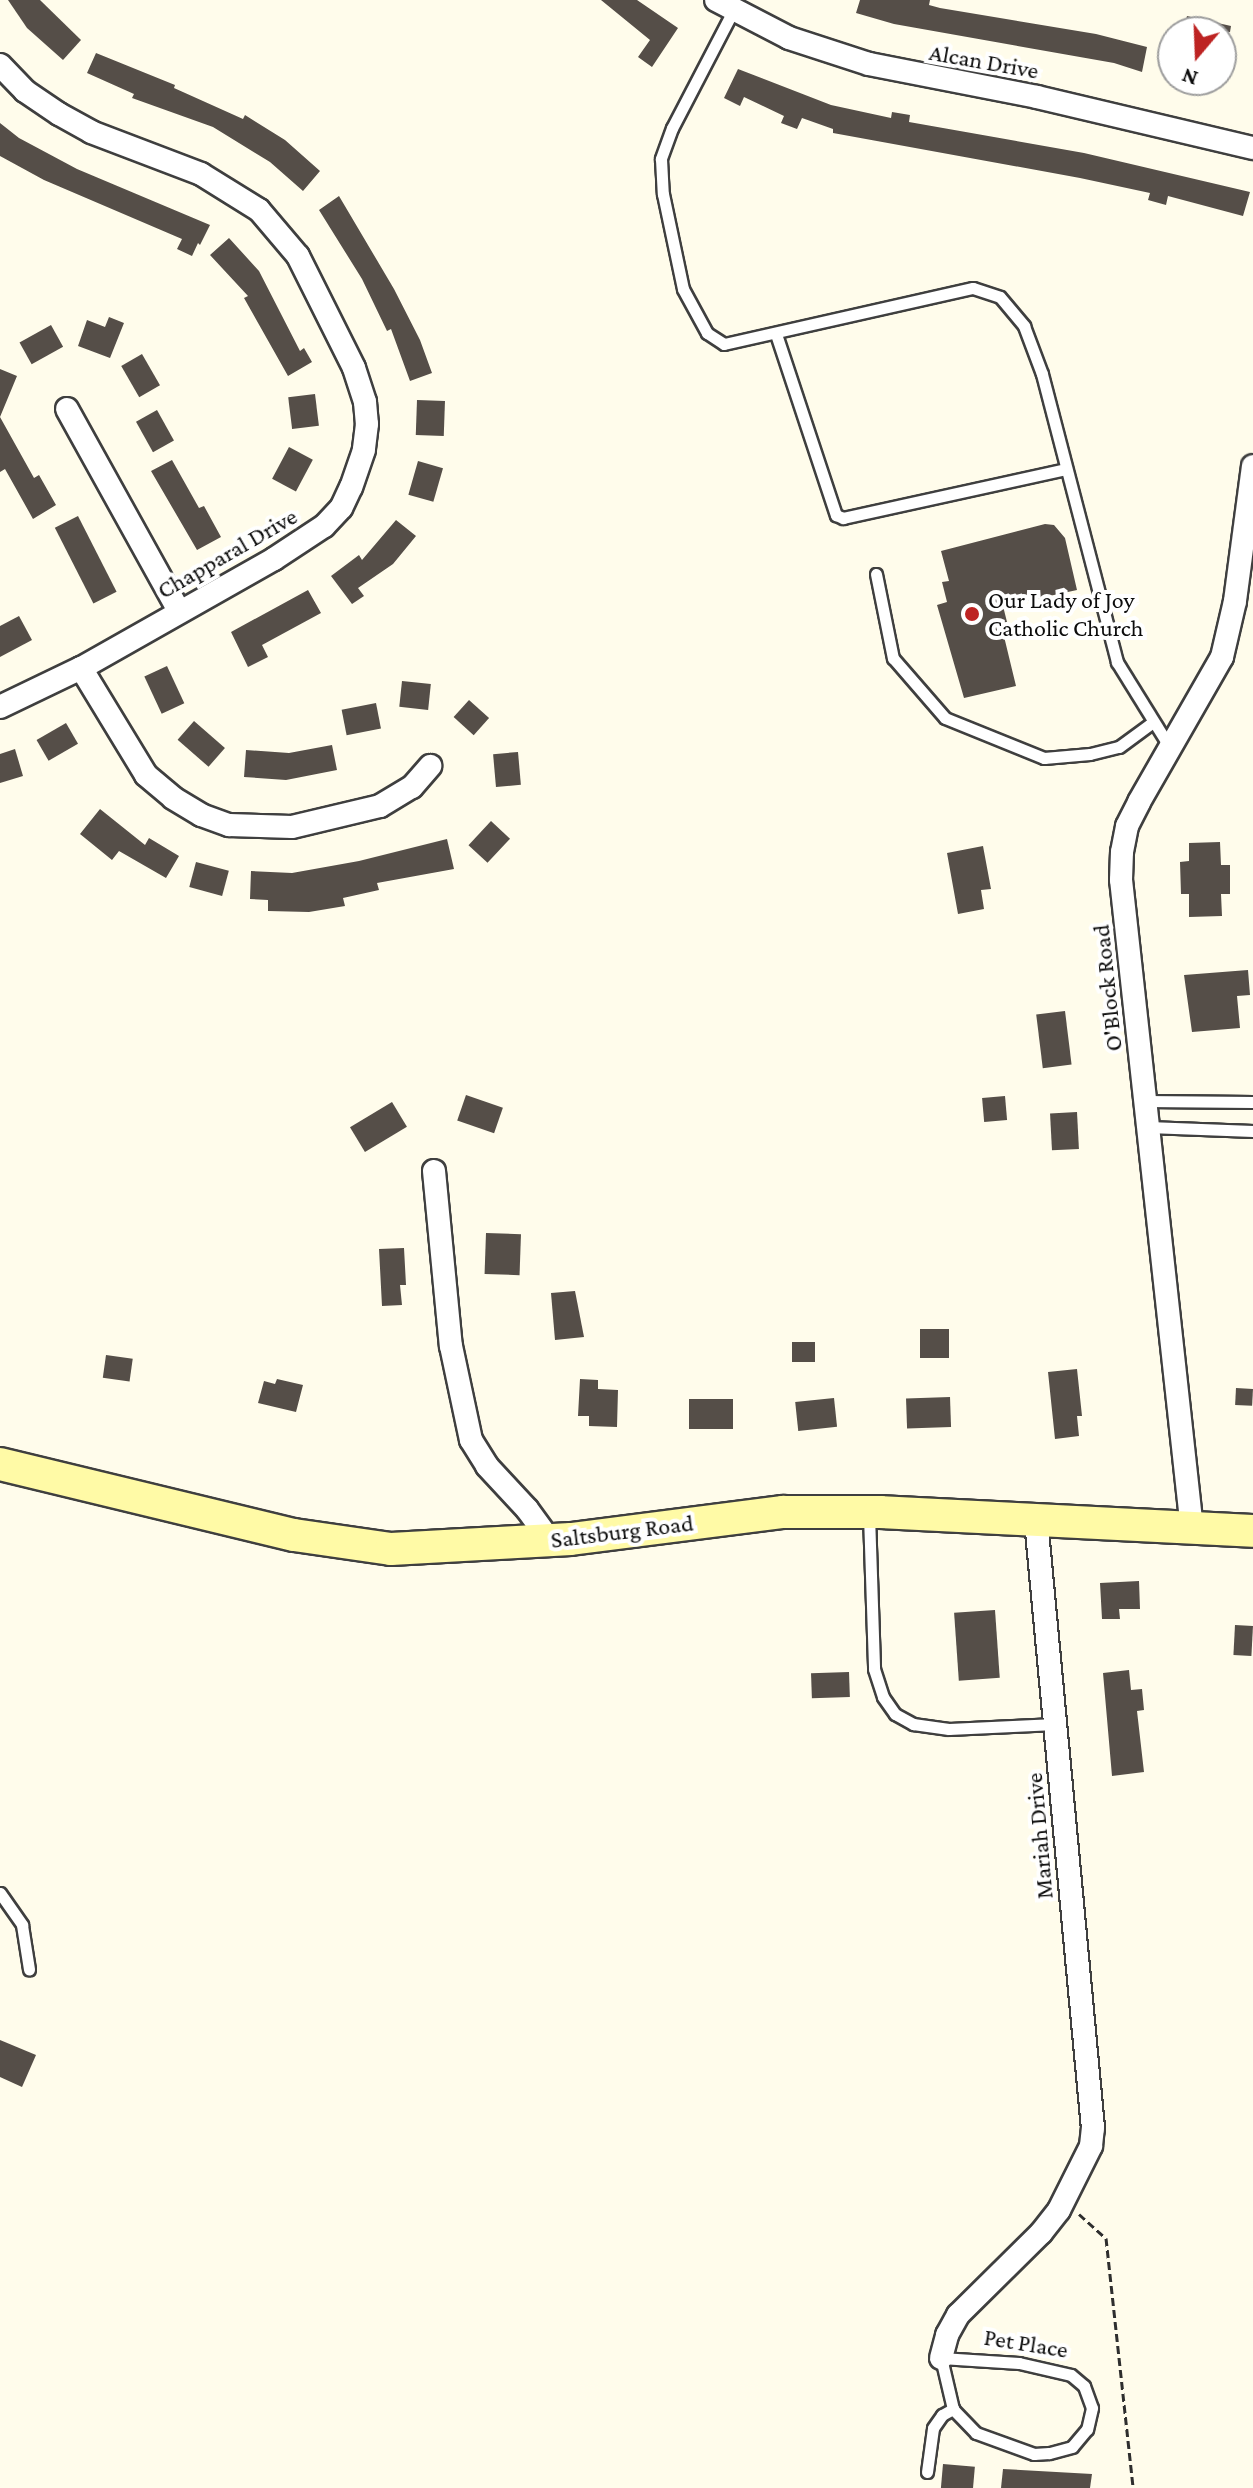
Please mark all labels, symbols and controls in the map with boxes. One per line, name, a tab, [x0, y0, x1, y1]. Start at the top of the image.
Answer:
north arrow	[1157, 16, 1237, 96]
street label: Alcan Drive	[927, 37, 1041, 85]
text: N	[1179, 63, 1201, 92]
street label: Chapparal Drive	[152, 501, 302, 605]
place label: Our Lady of Joy Catholic Church	[988, 586, 1143, 642]
marker: Our Lady of Joy Catholic Church	[963, 605, 981, 623]
street label: O'Block Road	[1086, 923, 1128, 1053]
street label: Saltsburg Road	[549, 1508, 695, 1554]
street label: Mariah Drive	[1019, 1772, 1059, 1900]
street label: Pet Place	[982, 2322, 1070, 2364]

